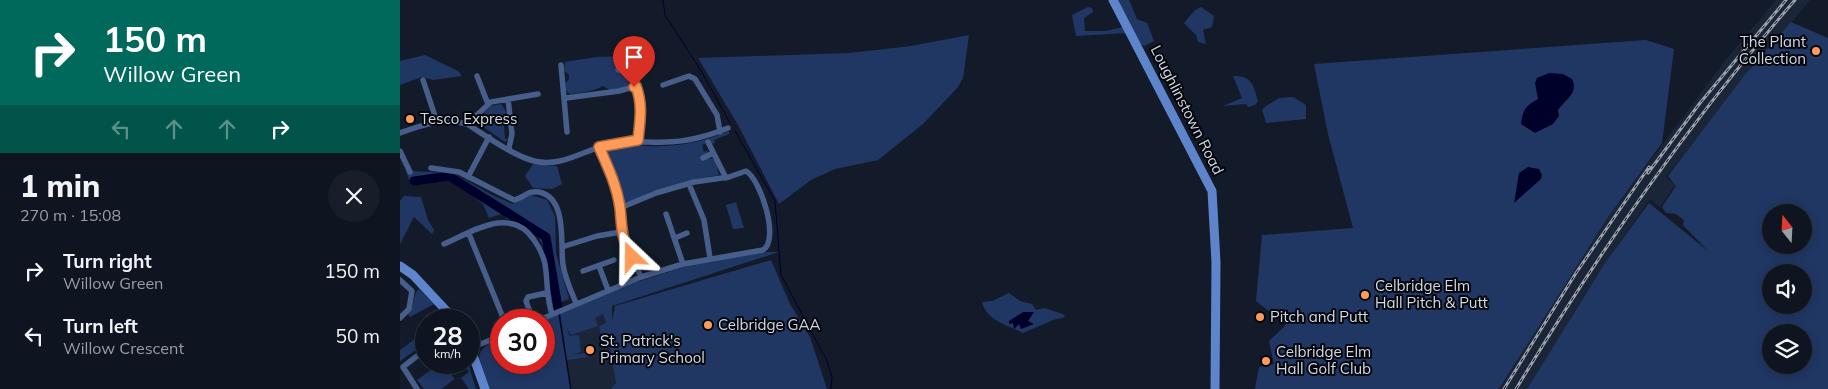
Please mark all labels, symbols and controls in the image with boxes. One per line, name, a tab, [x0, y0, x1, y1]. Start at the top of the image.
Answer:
text: 150 m	[103, 17, 207, 61]
icon: right	[20, 20, 85, 85]
place label: The Plant Collection	[1739, 32, 1806, 68]
pin	[613, 36, 655, 87]
street label: Loughlinstown Road	[1147, 42, 1228, 178]
icon: arrive	[620, 43, 648, 71]
marker: The Plant Collection	[1810, 45, 1822, 57]
text: Willow Green	[103, 60, 241, 88]
place label: Tesco Express	[420, 109, 518, 128]
marker: Tesco Express	[404, 113, 416, 125]
icon: left	[107, 115, 135, 143]
icon: ahead	[160, 115, 188, 143]
icon: ahead	[213, 115, 241, 143]
icon: right	[266, 115, 294, 143]
text: 1 min	[20, 167, 100, 205]
button: close	[328, 170, 380, 222]
north arrow	[1762, 204, 1812, 254]
map controls	[1762, 204, 1812, 374]
text: 270 m · 15:08	[20, 205, 121, 225]
position arrow	[605, 230, 657, 282]
text: Turn right	[63, 249, 152, 273]
icon: right	[20, 257, 48, 285]
text: 150 m	[324, 259, 380, 283]
button: sound	[1762, 264, 1812, 314]
text: Willow Green	[63, 273, 164, 293]
place label: Celbridge Elm Hall Pitch & Putt	[1375, 276, 1488, 312]
marker: Celbridge Elm Hall Pitch & Putt	[1359, 289, 1371, 301]
place label: Pitch and Putt	[1270, 307, 1368, 326]
speed limit sign: 30	[490, 309, 555, 374]
marker: Pitch and Putt	[1254, 311, 1266, 323]
text: Turn left	[63, 314, 138, 338]
place label: Celbridge GAA	[718, 315, 821, 334]
marker: Celbridge GAA	[702, 319, 714, 331]
text: 28	[432, 320, 463, 351]
icon: left	[20, 322, 48, 350]
text: 50 m	[336, 324, 380, 348]
button: layers	[1762, 324, 1812, 374]
place label: St. Patrick's Primary School	[600, 331, 705, 367]
text: Willow Crescent	[63, 338, 184, 358]
place label: Celbridge Elm Hall Golf Club	[1276, 342, 1371, 378]
marker: St. Patrick's Primary School	[584, 344, 596, 356]
text: km/h	[434, 346, 461, 361]
marker: Celbridge Elm Hall Golf Club	[1260, 355, 1272, 367]

